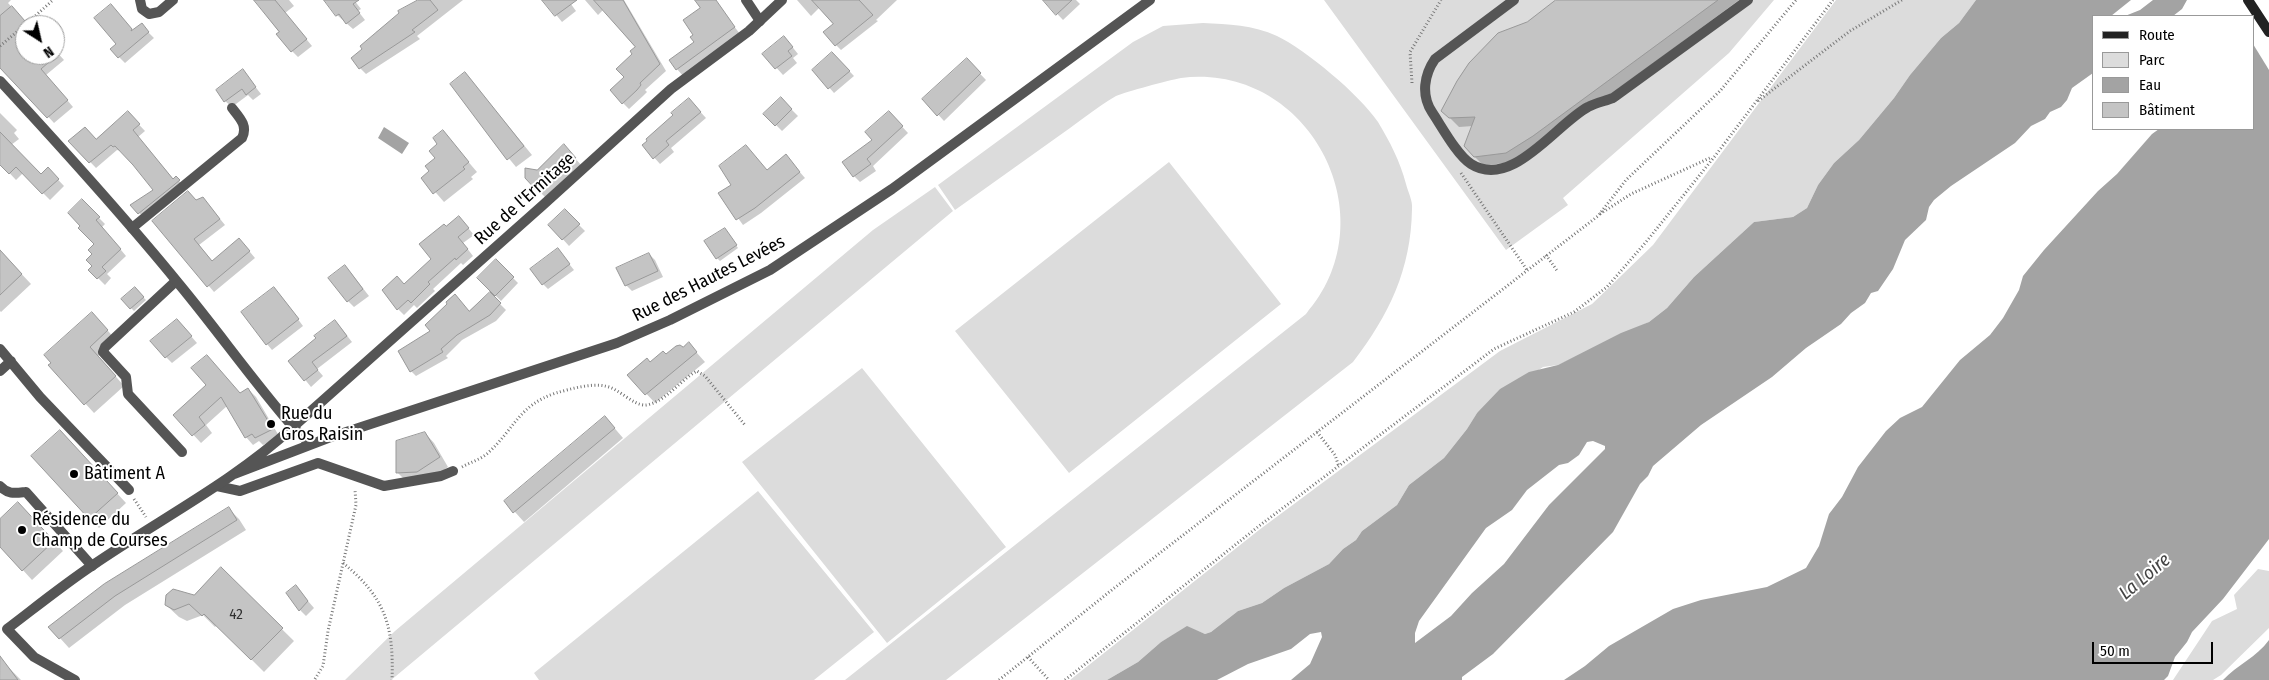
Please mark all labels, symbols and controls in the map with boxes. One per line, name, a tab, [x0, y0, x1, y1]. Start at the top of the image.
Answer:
north arrow	[15, 15, 65, 65]
legend	[2092, 15, 2254, 130]
text: Route	[2139, 26, 2175, 44]
text: N	[40, 43, 57, 61]
text: Parc	[2139, 51, 2165, 69]
text: Eau	[2139, 76, 2161, 94]
text: Bâtiment	[2139, 101, 2195, 119]
street label: Rue de l'Ermitage	[470, 148, 580, 250]
street label: Rue des Hautes Levées	[629, 231, 789, 327]
place label: Rue du Gros Raisin	[281, 403, 363, 446]
marker: Rue du Gros Raisin	[265, 418, 277, 430]
place label: Bâtiment A	[84, 463, 165, 485]
marker: Bâtiment A	[68, 468, 80, 480]
place label: Résidence du Champ de Courses	[32, 509, 168, 552]
marker: Résidence du Champ de Courses	[16, 524, 28, 536]
water label: La Loire	[2115, 549, 2175, 605]
house number: 42	[229, 606, 243, 624]
scale bar	[2094, 632, 2215, 664]
text: 50 m	[2100, 642, 2130, 660]

